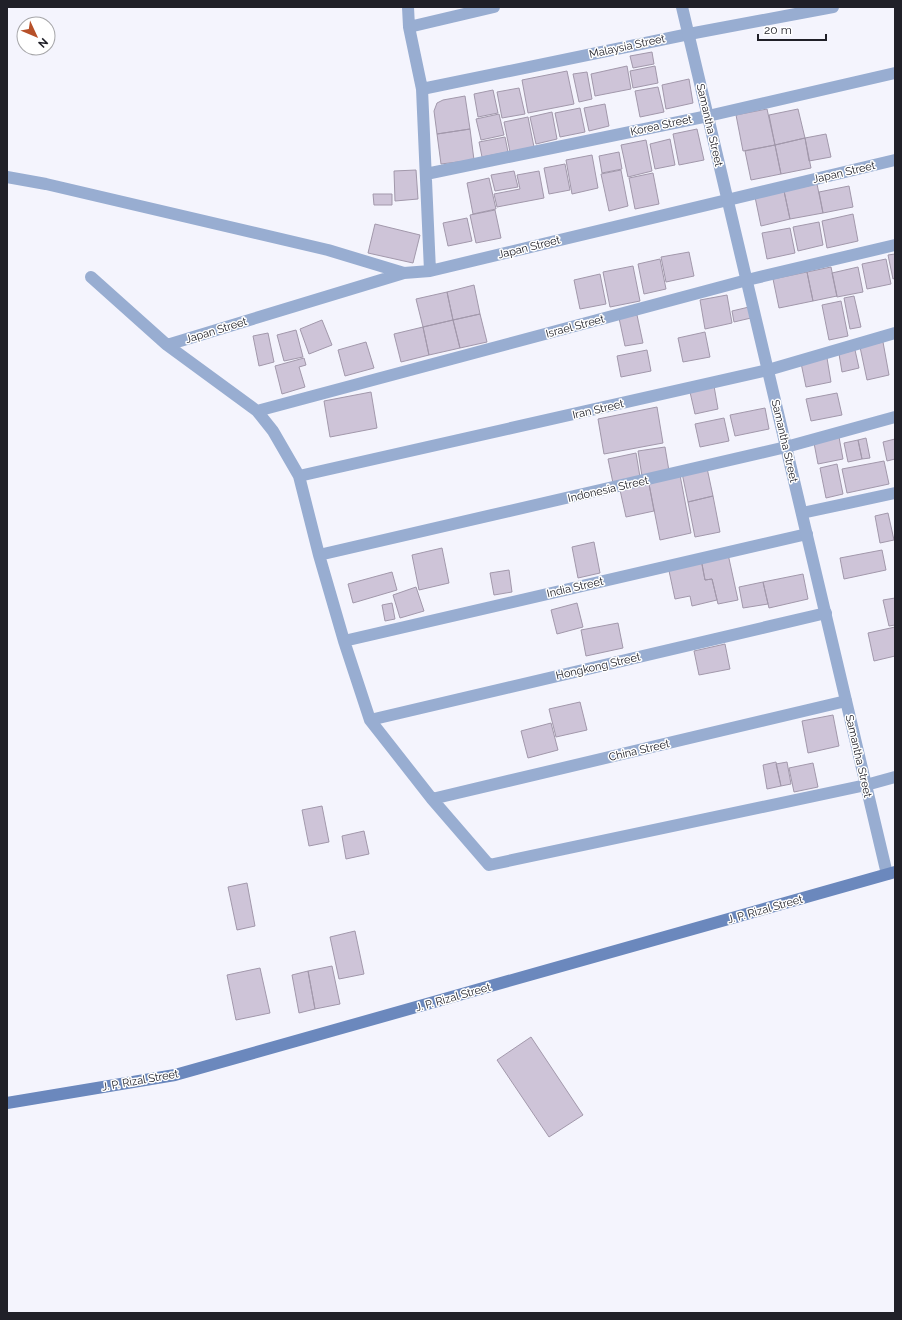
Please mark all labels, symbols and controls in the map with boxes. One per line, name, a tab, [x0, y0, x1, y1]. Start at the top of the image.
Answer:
north arrow	[16, 16, 56, 56]
scale bar	[758, 16, 826, 42]
text: 20 m	[764, 23, 792, 37]
street label: Malaysia Street	[588, 32, 667, 61]
text: N	[35, 35, 50, 50]
street label: Samantha Street	[694, 82, 725, 168]
street label: Korea Street	[629, 113, 693, 138]
street label: Japan Street	[812, 159, 877, 186]
street label: Japan Street	[497, 233, 562, 261]
street label: Israel Street	[544, 312, 606, 341]
street label: Japan Street	[184, 315, 249, 346]
street label: Iran Street	[571, 397, 625, 422]
street label: Samantha Street	[769, 398, 800, 484]
street label: Indonesia Street	[567, 474, 650, 505]
street label: India Street	[546, 575, 605, 600]
street label: Hongkong Street	[555, 650, 642, 683]
street label: Samantha Street	[843, 713, 874, 799]
street label: China Street	[607, 737, 671, 764]
street label: J. P. Rizal Street	[726, 892, 805, 926]
street label: J. P. Rizal Street	[414, 980, 493, 1014]
street label: J. P. Rizal Street	[101, 1067, 180, 1094]

